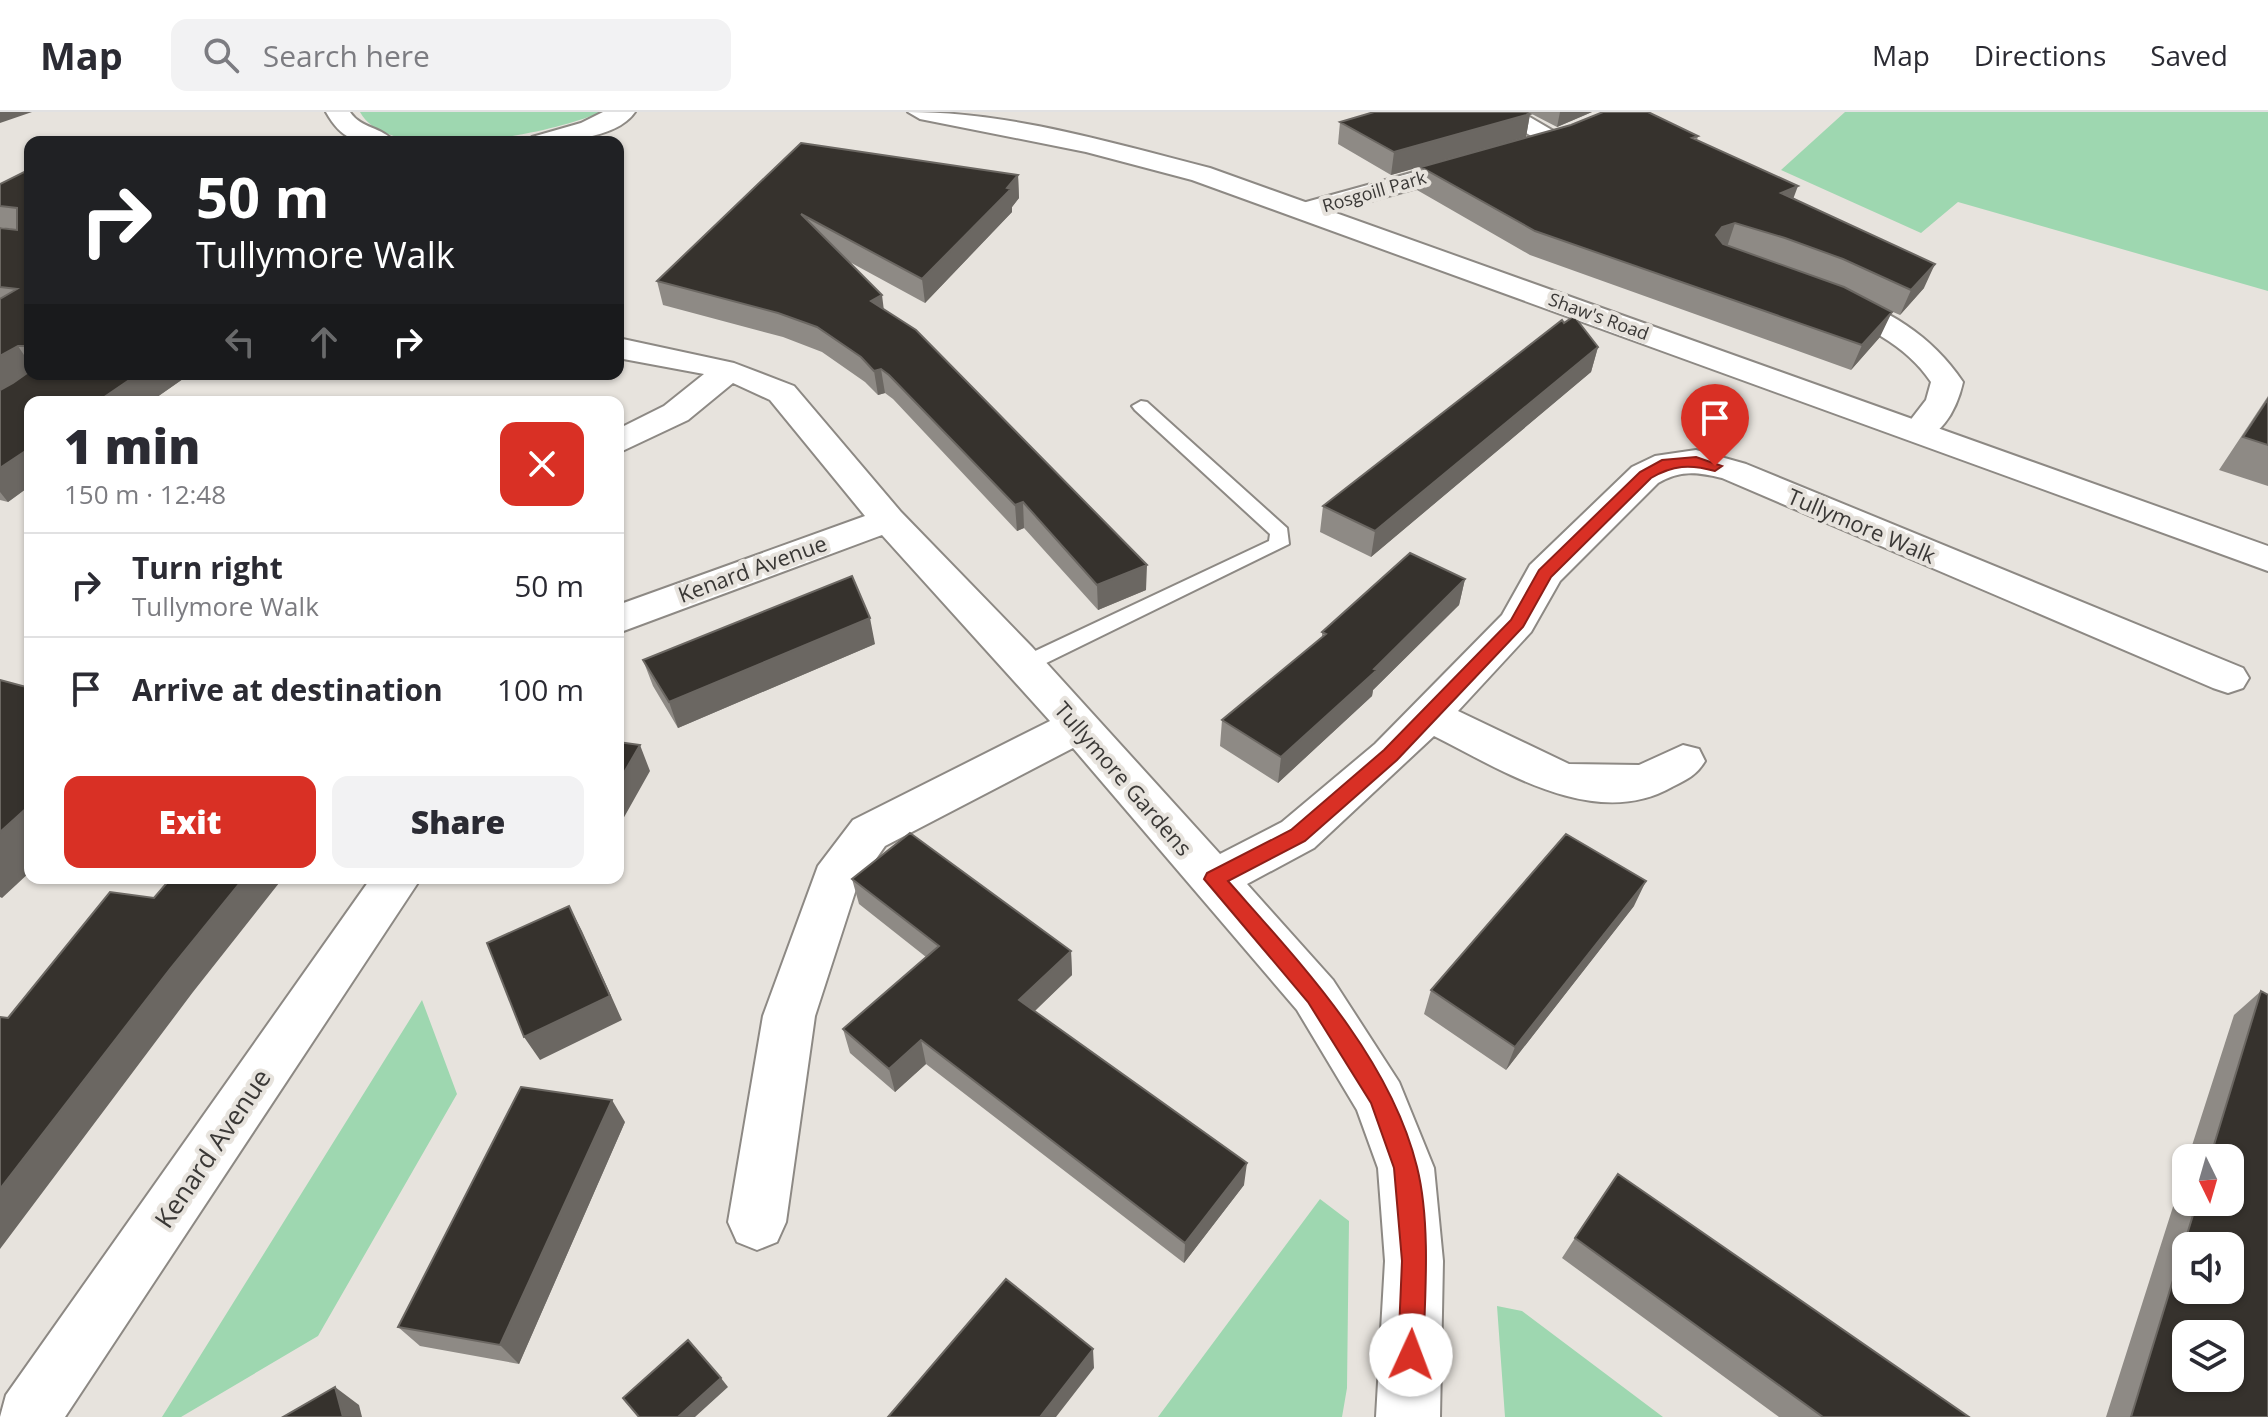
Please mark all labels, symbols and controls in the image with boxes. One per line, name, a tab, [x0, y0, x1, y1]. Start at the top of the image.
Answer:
search box	[171, 19, 731, 91]
text: Map	[40, 29, 123, 81]
icon: search	[199, 33, 243, 77]
text: Search here	[263, 35, 430, 76]
text: Map	[1872, 36, 1930, 74]
text: Directions	[1974, 36, 2106, 74]
text: Saved	[2150, 36, 2228, 74]
text: 50 m	[196, 158, 330, 234]
street label: Rosgoill Park	[1319, 165, 1429, 217]
icon: right	[64, 168, 168, 272]
text: Tullymore Walk	[196, 230, 455, 279]
street label: Shaw's Road	[1546, 287, 1652, 345]
icon: left	[218, 320, 262, 364]
icon: ahead	[302, 320, 346, 364]
icon: right	[386, 320, 430, 364]
pin	[1681, 384, 1749, 466]
icon: arrive	[1693, 396, 1737, 440]
text: 1 min	[64, 413, 200, 478]
button: close	[500, 422, 584, 506]
text: 150 m · 12:48	[64, 476, 226, 512]
street label: Tullymore Walk	[1783, 480, 1941, 570]
street label: Kenard Avenue	[673, 527, 831, 609]
text: Turn right	[132, 547, 283, 588]
icon: right	[64, 563, 108, 607]
text: 50 m	[514, 565, 584, 606]
text: Tullymore Walk	[132, 588, 319, 624]
icon: arrive	[64, 667, 108, 711]
text: Arrive at destination	[132, 669, 443, 710]
text: 100 m	[497, 669, 584, 710]
street label: Tullymore Gardens	[1049, 694, 1199, 862]
button: Exit	[64, 776, 316, 868]
button: Share	[332, 776, 584, 868]
street label: Kenard Avenue	[145, 1061, 279, 1235]
north arrow	[2172, 1144, 2244, 1216]
map controls	[2172, 1144, 2244, 1392]
button: sound	[2172, 1232, 2244, 1304]
position arrow	[1369, 1313, 1453, 1397]
button: layers	[2172, 1320, 2244, 1392]

